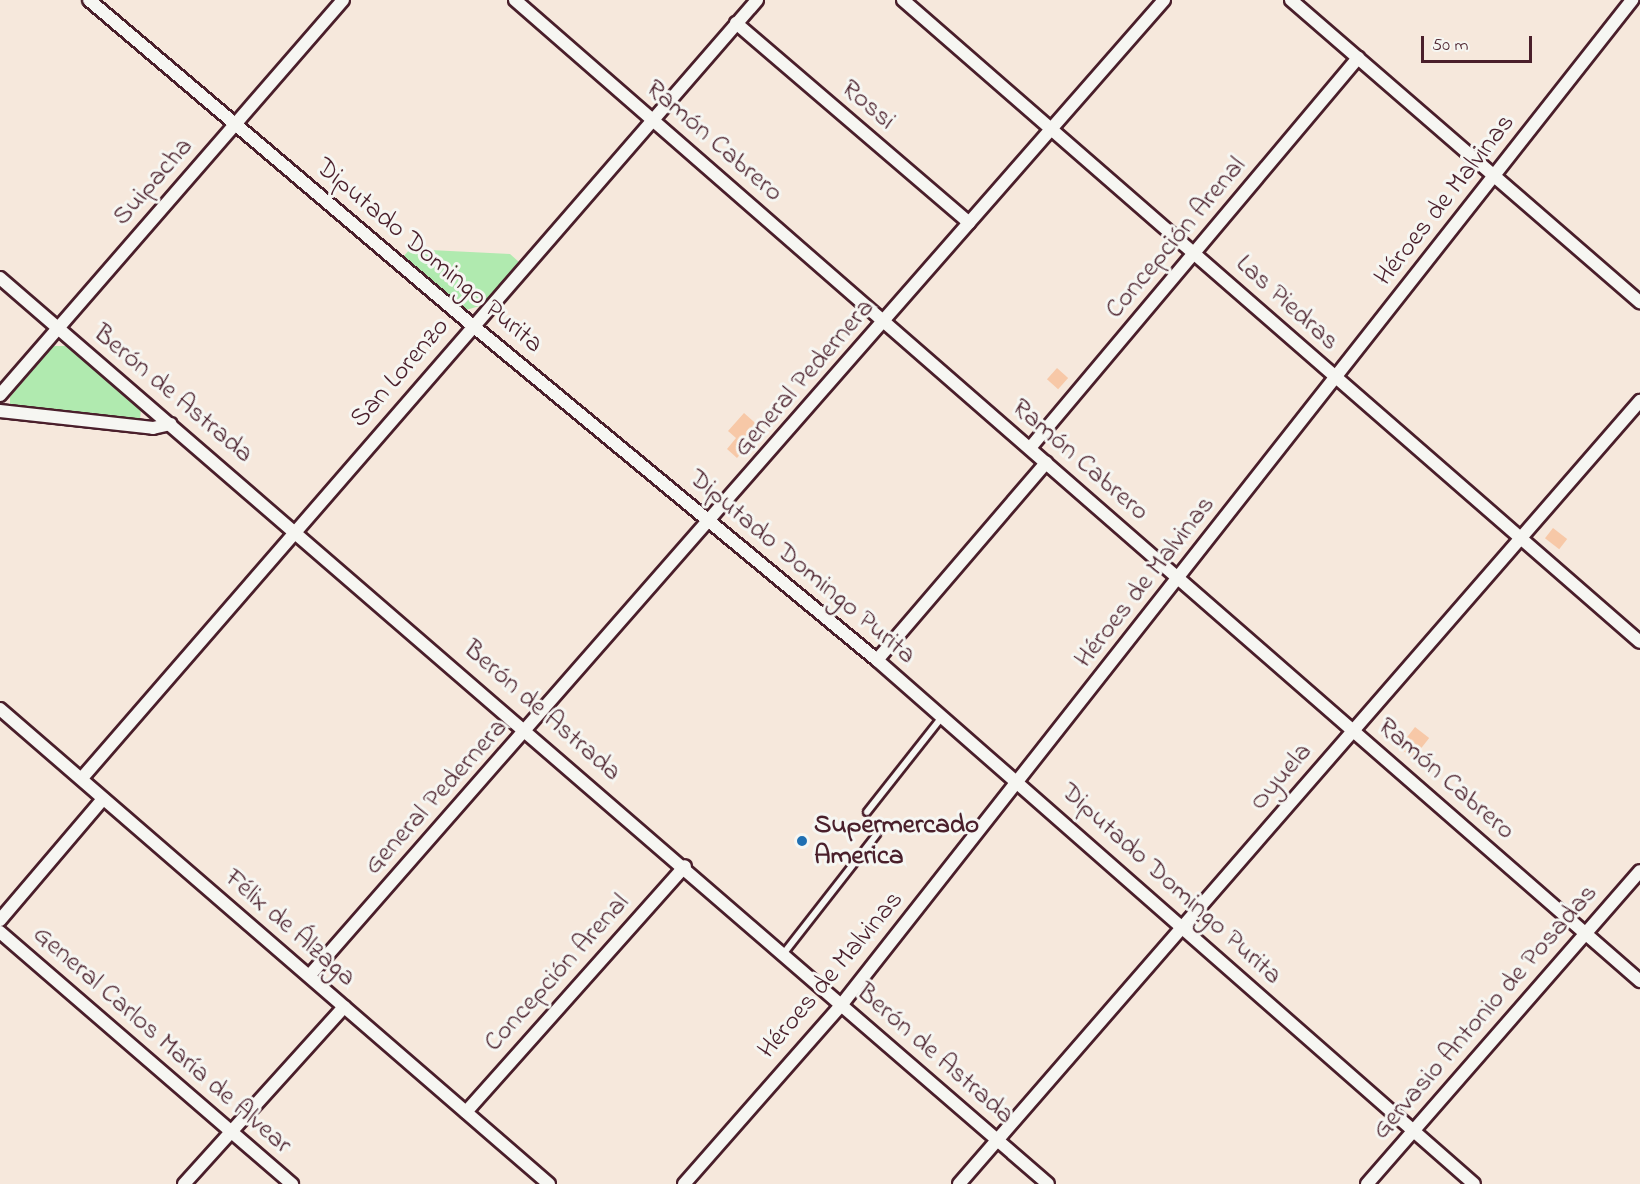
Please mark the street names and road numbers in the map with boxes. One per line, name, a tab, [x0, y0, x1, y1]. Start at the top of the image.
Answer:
street label: Ramón Cabrero	[639, 73, 789, 209]
street label: Rossi	[834, 73, 902, 137]
street label: Héroes de Malvinas	[1368, 108, 1522, 292]
street label: Suipacha	[106, 131, 200, 233]
street label: Concepción Arenal	[1099, 150, 1253, 326]
street label: Diputado Domingo Purita	[309, 152, 549, 360]
street label: Las Piedras	[1229, 248, 1345, 358]
street label: General Pedernera	[727, 292, 881, 464]
street label: San Lorenzo	[343, 311, 457, 435]
street label: Berón de Astrada	[86, 318, 260, 470]
street label: Ramón Cabrero	[1005, 392, 1155, 528]
street label: Diputado Domingo Purita	[682, 463, 922, 671]
street label: Héroes de Malvinas	[1068, 490, 1222, 674]
street label: Berón de Astrada	[456, 634, 628, 788]
street label: Ramón Cabrero	[1371, 711, 1521, 847]
street label: General Pedernera	[357, 712, 515, 882]
street label: Oyuela	[1243, 736, 1319, 818]
street label: Diputado Domingo Purita	[1054, 776, 1288, 992]
street label: Félix de Álzaga	[218, 862, 362, 994]
street label: Gervasio Antonio de Posadas	[1365, 878, 1605, 1146]
street label: Héroes de Malvinas	[751, 884, 911, 1066]
street label: Concepción Arenal	[478, 887, 636, 1059]
street label: General Carlos María de Alvear	[26, 919, 298, 1161]
street label: Berón de Astrada	[849, 977, 1021, 1131]

